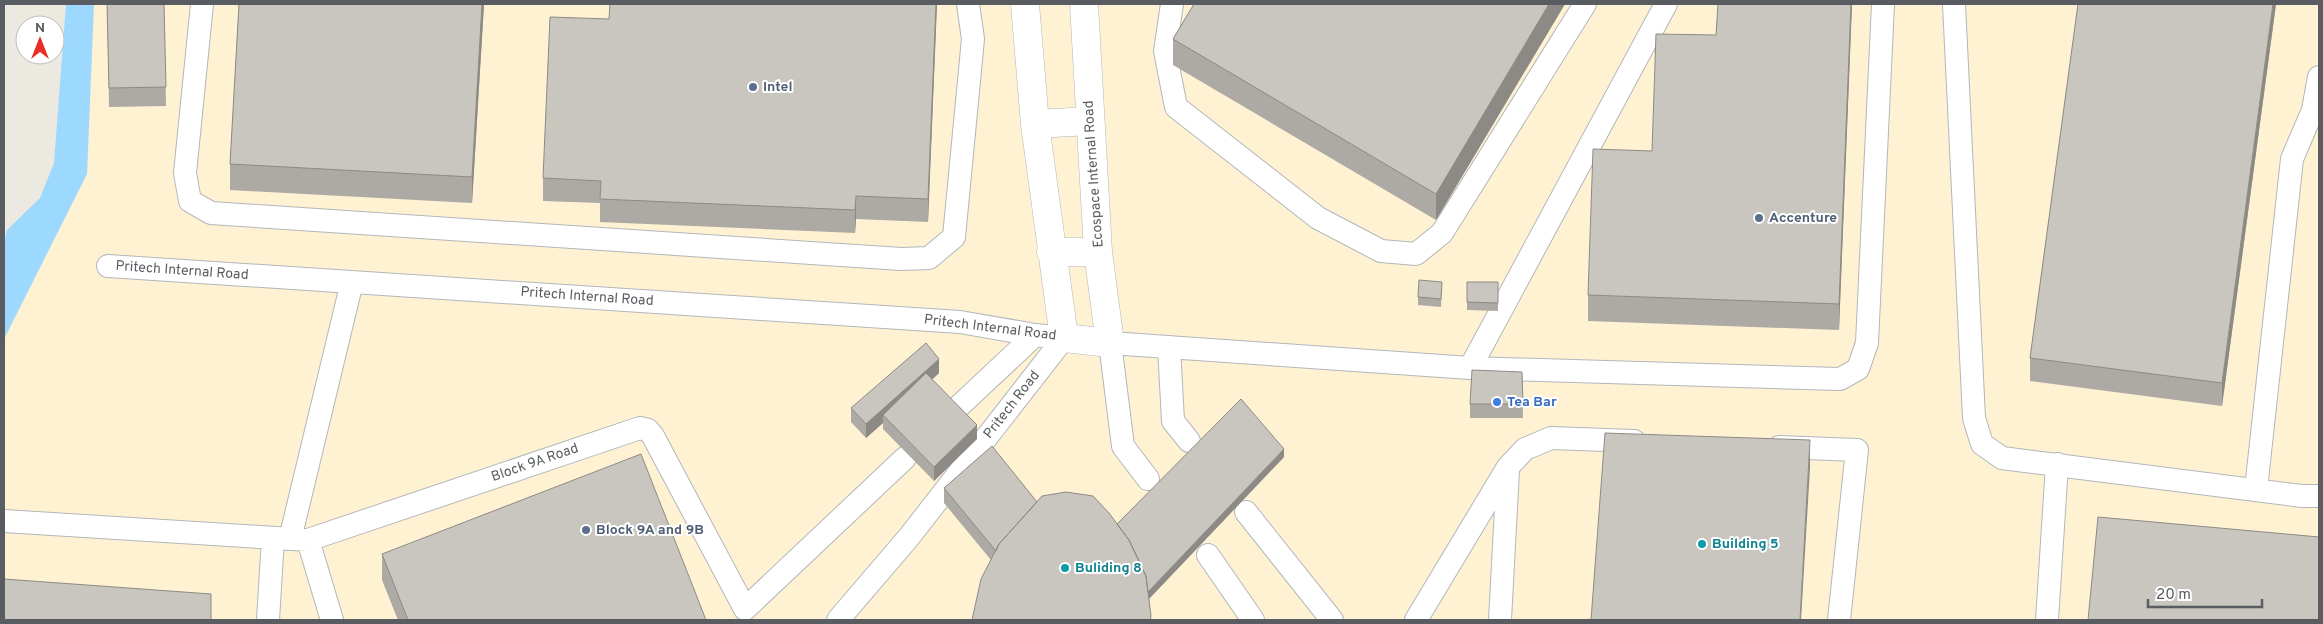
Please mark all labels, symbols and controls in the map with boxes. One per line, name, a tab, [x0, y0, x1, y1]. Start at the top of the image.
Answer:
north arrow	[15, 15, 65, 65]
text: N	[35, 20, 45, 37]
place label: Intel	[763, 79, 793, 96]
marker: Intel	[747, 81, 759, 93]
street label: Ecospace Internal Road	[1080, 100, 1108, 248]
place label: Accenture	[1769, 210, 1837, 227]
marker: Accenture	[1753, 212, 1765, 224]
street label: Pritech Internal Road	[115, 258, 249, 284]
street label: Pritech Internal Road	[520, 284, 654, 310]
street label: Pritech Internal Road	[923, 311, 1057, 345]
street label: Pritech Road	[980, 368, 1044, 442]
place label: Tea Bar	[1507, 394, 1557, 411]
marker: Tea Bar	[1491, 396, 1503, 408]
street label: Block 9A Road	[489, 440, 581, 486]
place label: Block 9A and 9B	[596, 522, 704, 539]
marker: Block 9A and 9B	[580, 524, 592, 536]
place label: Building 5	[1712, 536, 1779, 553]
marker: Building 5	[1696, 538, 1708, 550]
place label: Buliding 8	[1075, 560, 1142, 577]
marker: Buliding 8	[1059, 562, 1071, 574]
scale bar	[2148, 576, 2262, 608]
text: 20 m	[2156, 586, 2191, 605]

